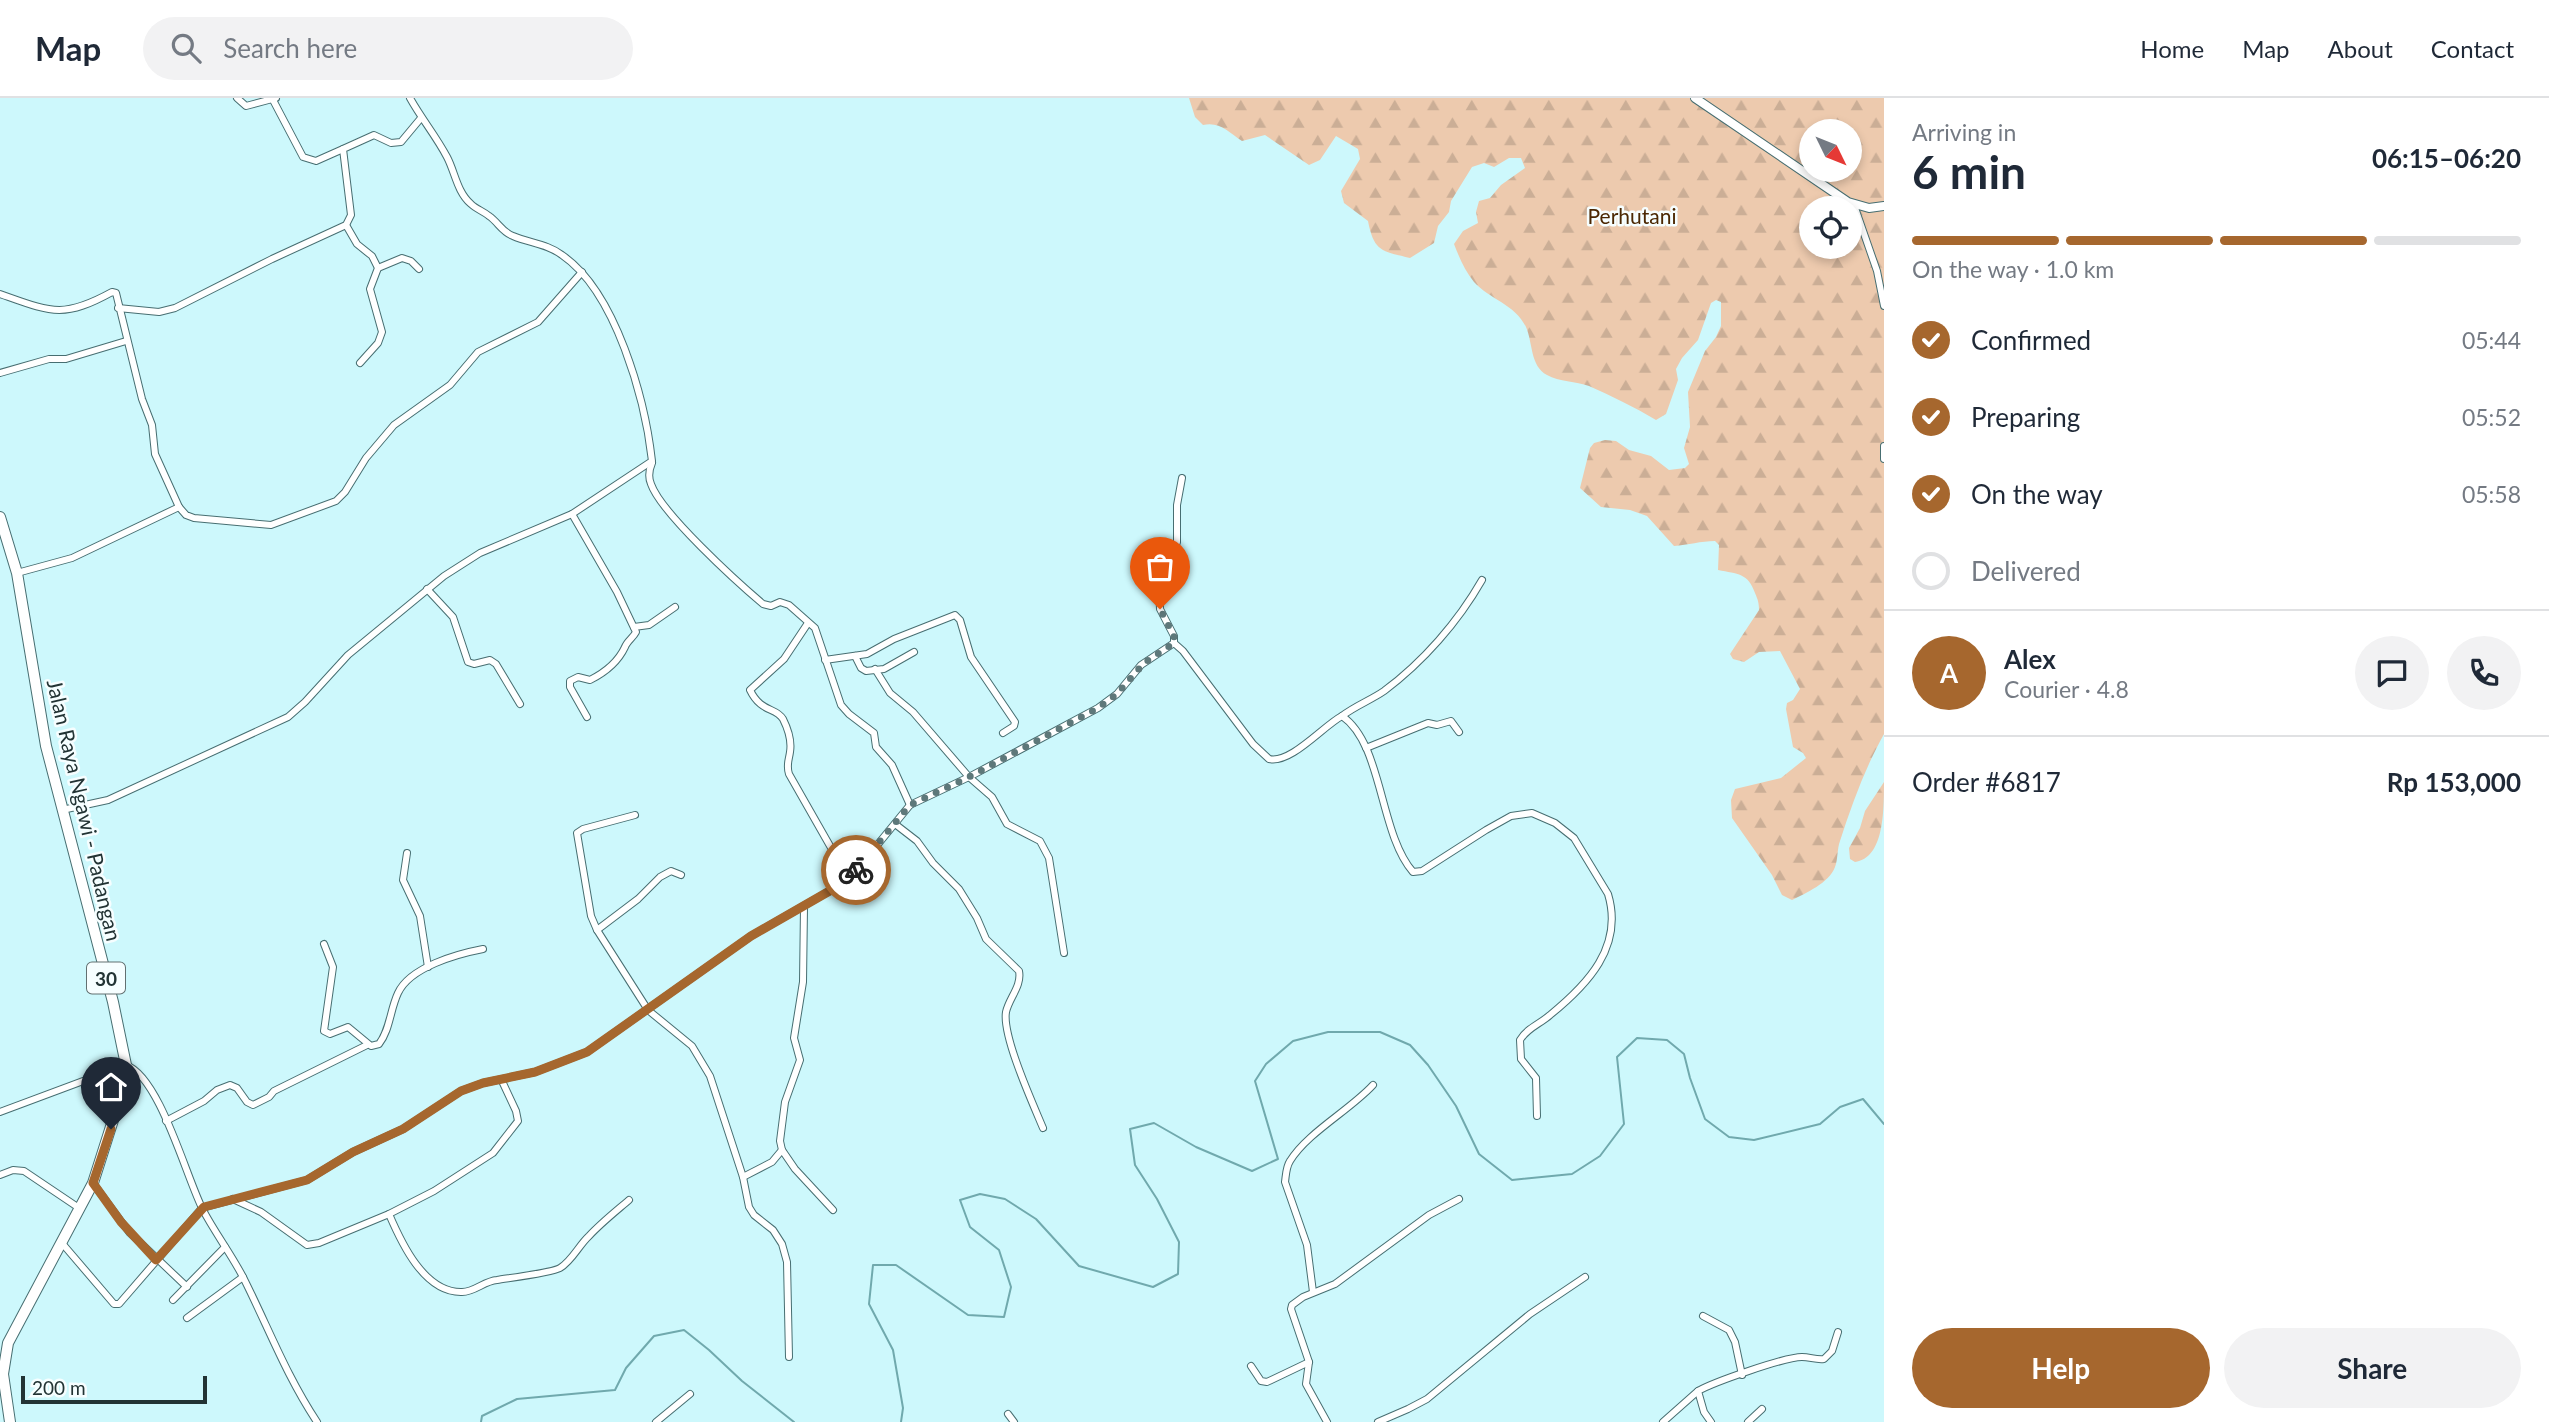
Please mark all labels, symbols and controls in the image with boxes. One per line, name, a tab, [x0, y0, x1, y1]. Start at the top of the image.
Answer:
search box	[143, 17, 633, 80]
text: Map	[35, 28, 101, 68]
icon: search	[167, 29, 205, 67]
text: Search here	[223, 32, 357, 64]
text: Home	[2140, 34, 2204, 63]
text: Map	[2242, 34, 2290, 63]
text: About	[2328, 34, 2393, 63]
text: Contact	[2431, 34, 2514, 63]
text: Arriving in	[1912, 118, 2016, 146]
north arrow	[1799, 119, 1862, 182]
map controls	[1799, 119, 1862, 259]
text: 06:15–06:20	[2372, 142, 2521, 174]
text: 6 min	[1912, 144, 2026, 199]
button: locate	[1799, 196, 1862, 259]
park label: Perhutani	[1588, 203, 1676, 228]
text: On the way · 1.0 km	[1912, 255, 2114, 283]
icon: check	[1912, 321, 1950, 359]
text: Confirmed	[1971, 324, 2091, 356]
text: 05:44	[2462, 326, 2521, 354]
icon: check	[1912, 398, 1950, 436]
text: Preparing	[1971, 401, 2080, 433]
text: 05:52	[2462, 403, 2521, 431]
icon: check	[1912, 475, 1950, 513]
text: On the way	[1971, 478, 2103, 510]
text: 05:58	[2462, 480, 2521, 508]
pin	[1130, 537, 1190, 609]
icon: bag	[1141, 548, 1179, 586]
text: Delivered	[1971, 555, 2081, 587]
button: chat	[2355, 636, 2429, 710]
button: phone	[2447, 636, 2521, 710]
text: Alex	[2004, 643, 2056, 675]
text: A	[1940, 657, 1958, 689]
text: Courier · 4.8	[2004, 675, 2129, 703]
street label: Jalan Raya Ngawi - Padangan	[43, 677, 127, 943]
text: Order #6817	[1912, 766, 2061, 798]
text: Rp 153,000	[2387, 766, 2521, 798]
courier	[821, 835, 891, 905]
icon: bike	[837, 851, 875, 889]
road number: 30	[87, 962, 125, 993]
pin	[81, 1057, 141, 1129]
icon: home	[92, 1068, 130, 1106]
button: Help	[1912, 1328, 2210, 1408]
button: Share	[2224, 1328, 2521, 1408]
scale bar	[21, 1373, 206, 1405]
text: 200 m	[32, 1376, 86, 1399]

